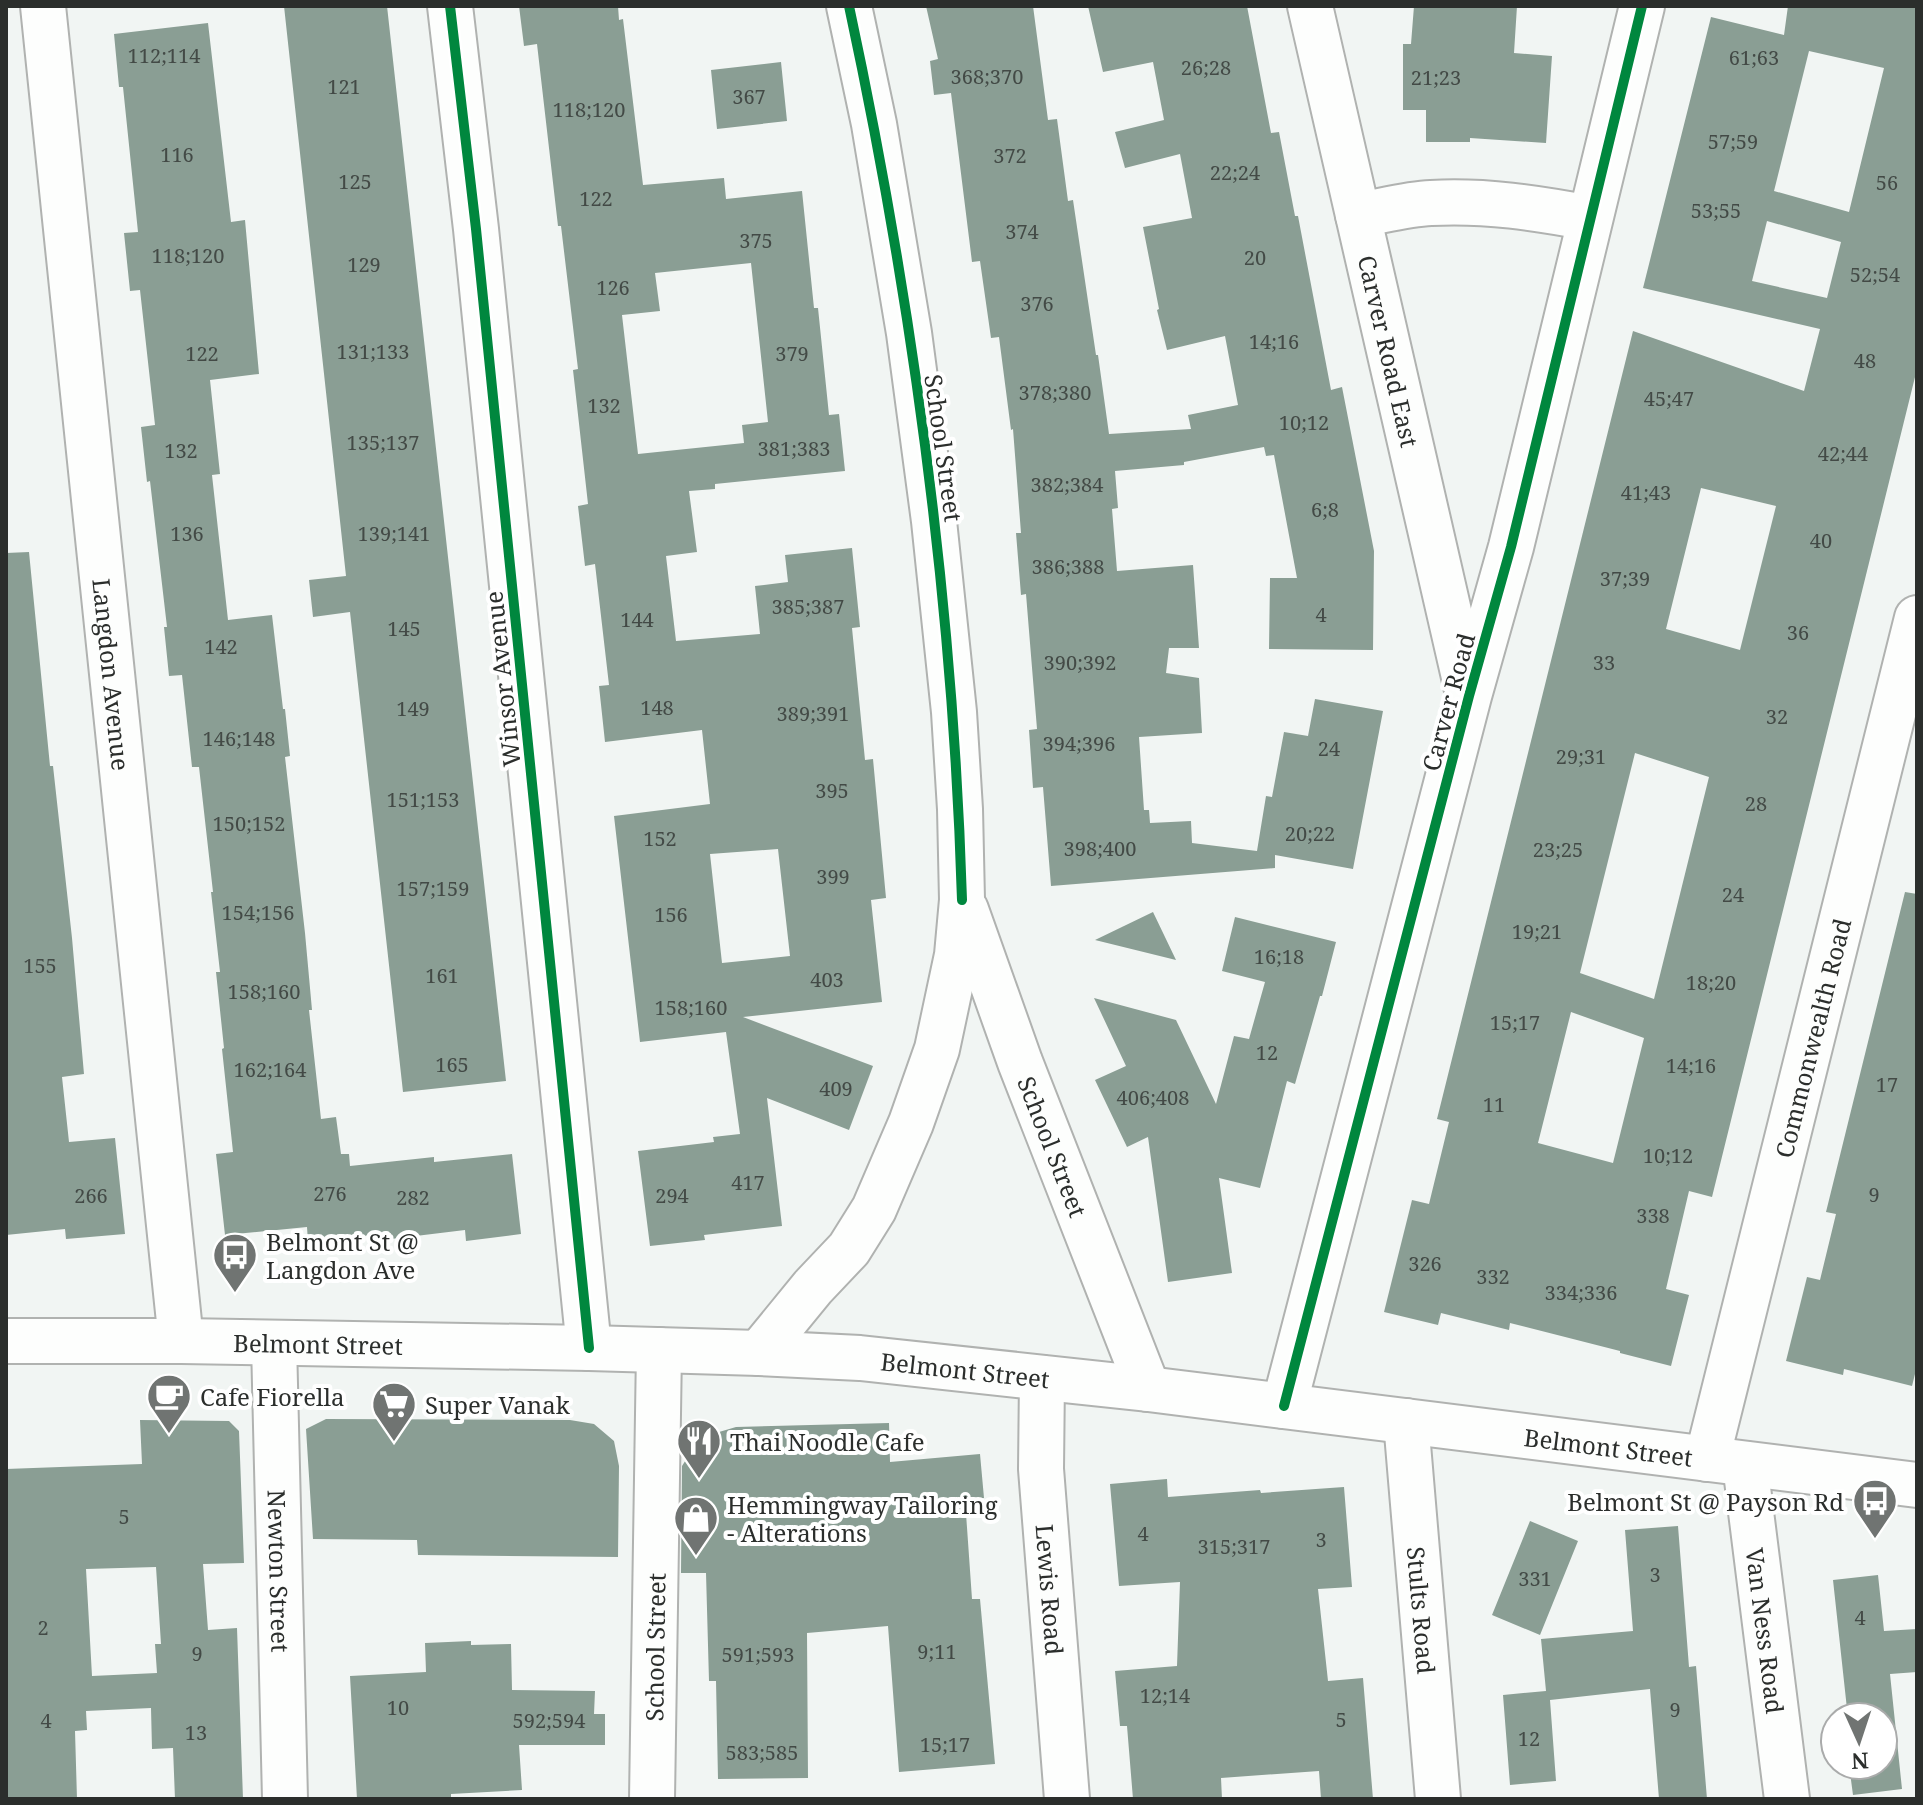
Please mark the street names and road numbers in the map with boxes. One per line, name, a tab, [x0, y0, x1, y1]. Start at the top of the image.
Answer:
street label: Carver Road East	[1351, 252, 1427, 450]
street label: School Street	[917, 372, 971, 524]
street label: Langdon Avenue	[86, 577, 138, 772]
street label: Winsor Avenue	[476, 590, 528, 768]
street label: Carver Road	[1414, 629, 1482, 775]
street label: Commonwealth Road	[1766, 915, 1858, 1161]
street label: School Street	[1011, 1071, 1095, 1222]
street label: Belmont Street	[233, 1325, 403, 1361]
street label: Belmont Street	[879, 1344, 1051, 1395]
street label: Belmont Street	[1522, 1420, 1695, 1473]
street label: Newton Street	[261, 1489, 298, 1653]
street label: Lewis Road	[1029, 1523, 1072, 1657]
street label: Stults Road	[1400, 1545, 1444, 1676]
street label: Van Ness Road	[1739, 1546, 1793, 1716]
street label: School Street	[637, 1573, 672, 1722]

